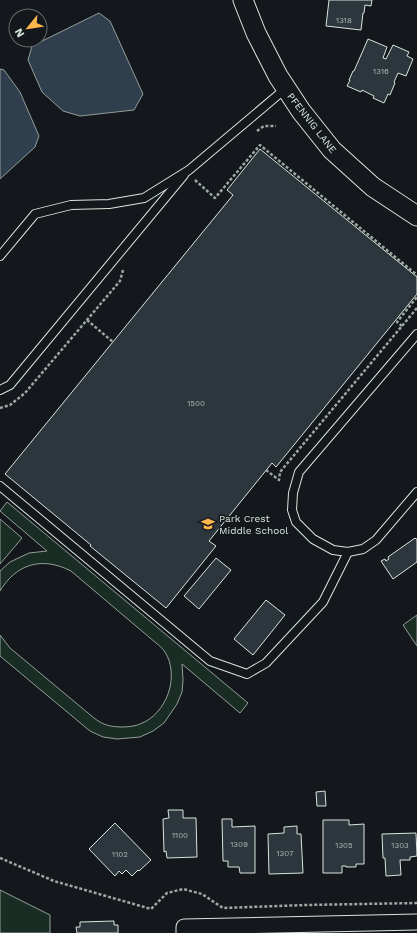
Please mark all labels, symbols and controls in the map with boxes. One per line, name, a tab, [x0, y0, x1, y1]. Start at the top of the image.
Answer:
north arrow	[8, 8, 48, 48]
house number: 1318	[336, 16, 352, 25]
text: N	[12, 26, 27, 40]
house number: 1316	[373, 67, 389, 76]
street label: PFENNIG LANE	[285, 91, 339, 155]
house number: 1500	[187, 399, 205, 408]
place label: Park Crest Middle School	[219, 513, 288, 536]
school or university icon: Park Crest Middle School	[200, 516, 216, 532]
house number: 1100	[172, 831, 188, 840]
house number: 1309	[230, 840, 248, 849]
house number: 1305	[335, 841, 353, 850]
house number: 1303	[391, 841, 409, 850]
house number: 1307	[276, 849, 294, 858]
house number: 1102	[112, 850, 128, 859]

